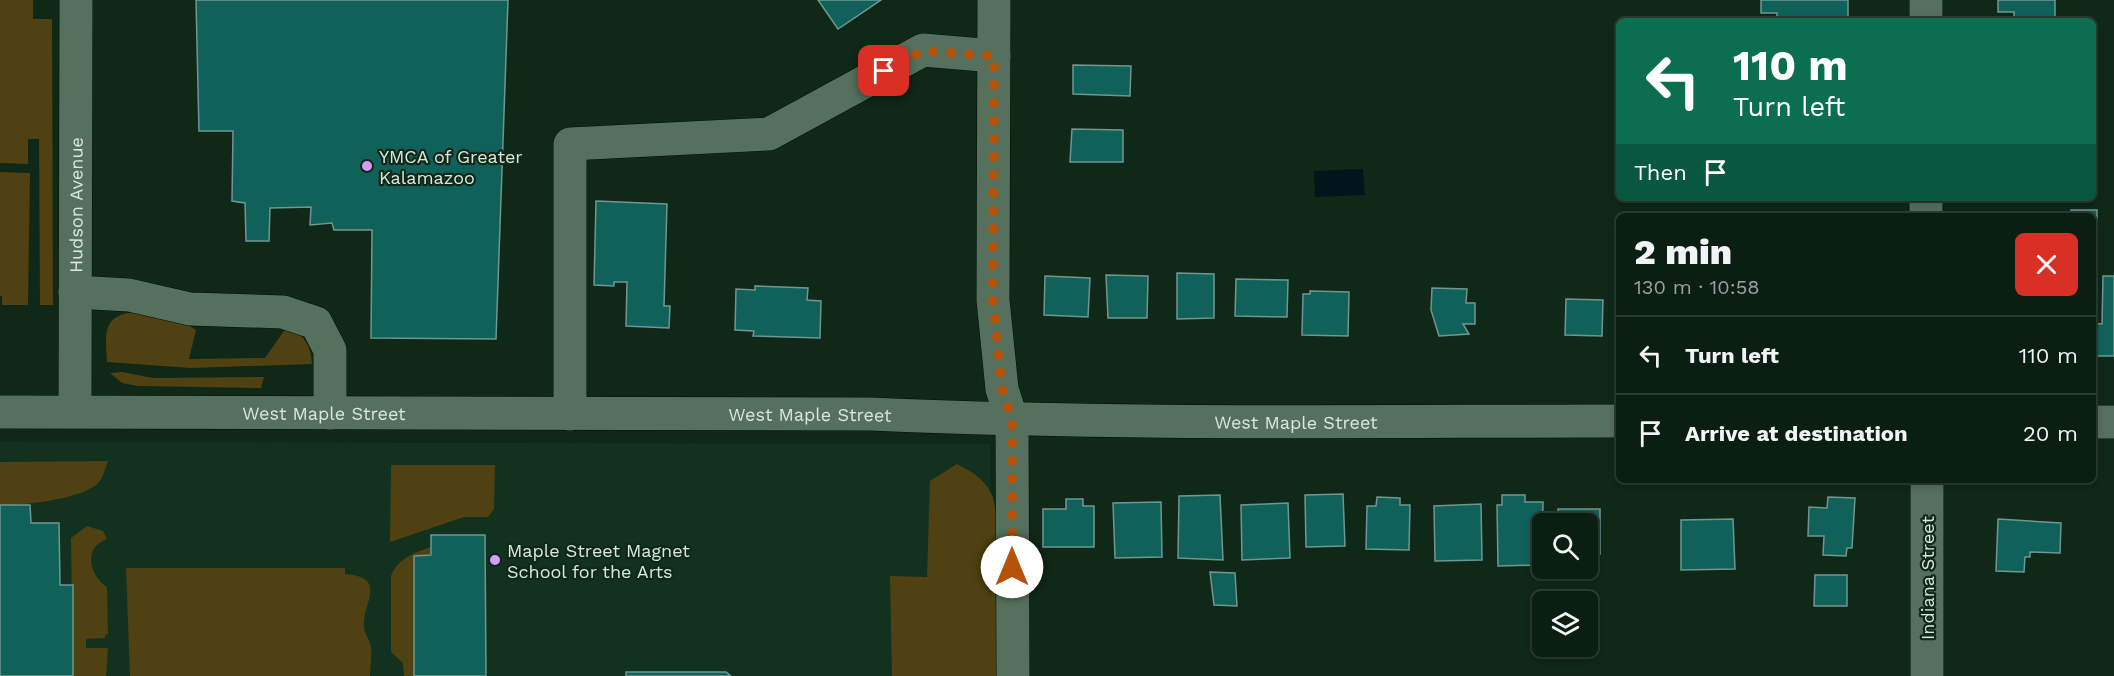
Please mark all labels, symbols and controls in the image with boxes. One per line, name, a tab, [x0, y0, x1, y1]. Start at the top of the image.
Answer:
text: 110 m	[1733, 41, 1848, 90]
icon: left	[1634, 42, 1712, 120]
pin	[858, 45, 909, 96]
icon: arrive	[867, 54, 900, 87]
text: Turn left	[1733, 91, 1845, 123]
street label: Hudson Avenue	[65, 137, 86, 273]
place label: YMCA of Greater Kalamazoo	[379, 146, 523, 188]
icon: arrive	[1699, 156, 1732, 189]
marker: YMCA of Greater Kalamazoo	[360, 159, 374, 173]
text: Then	[1634, 160, 1687, 185]
text: 2 min	[1634, 231, 1732, 273]
button: close	[2015, 233, 2078, 296]
text: 130 m · 10:58	[1634, 275, 1760, 299]
icon: left	[1634, 339, 1667, 372]
text: Turn left	[1685, 343, 1779, 368]
text: 110 m	[2019, 343, 2078, 368]
street label: West Maple Street	[242, 402, 406, 423]
street label: West Maple Street	[728, 403, 893, 425]
street label: West Maple Street	[1214, 411, 1378, 432]
icon: arrive	[1634, 417, 1667, 450]
text: Arrive at destination	[1685, 421, 1908, 446]
text: 20 m	[2023, 421, 2078, 446]
map controls	[1532, 513, 1598, 657]
button: search	[1532, 513, 1598, 579]
street label: Indiana Street	[1917, 516, 1938, 640]
position arrow	[980, 535, 1044, 599]
place label: Maple Street Magnet School for the Arts	[507, 540, 690, 582]
marker: Maple Street Magnet School for the Arts	[488, 553, 502, 567]
button: layers	[1532, 591, 1598, 657]

